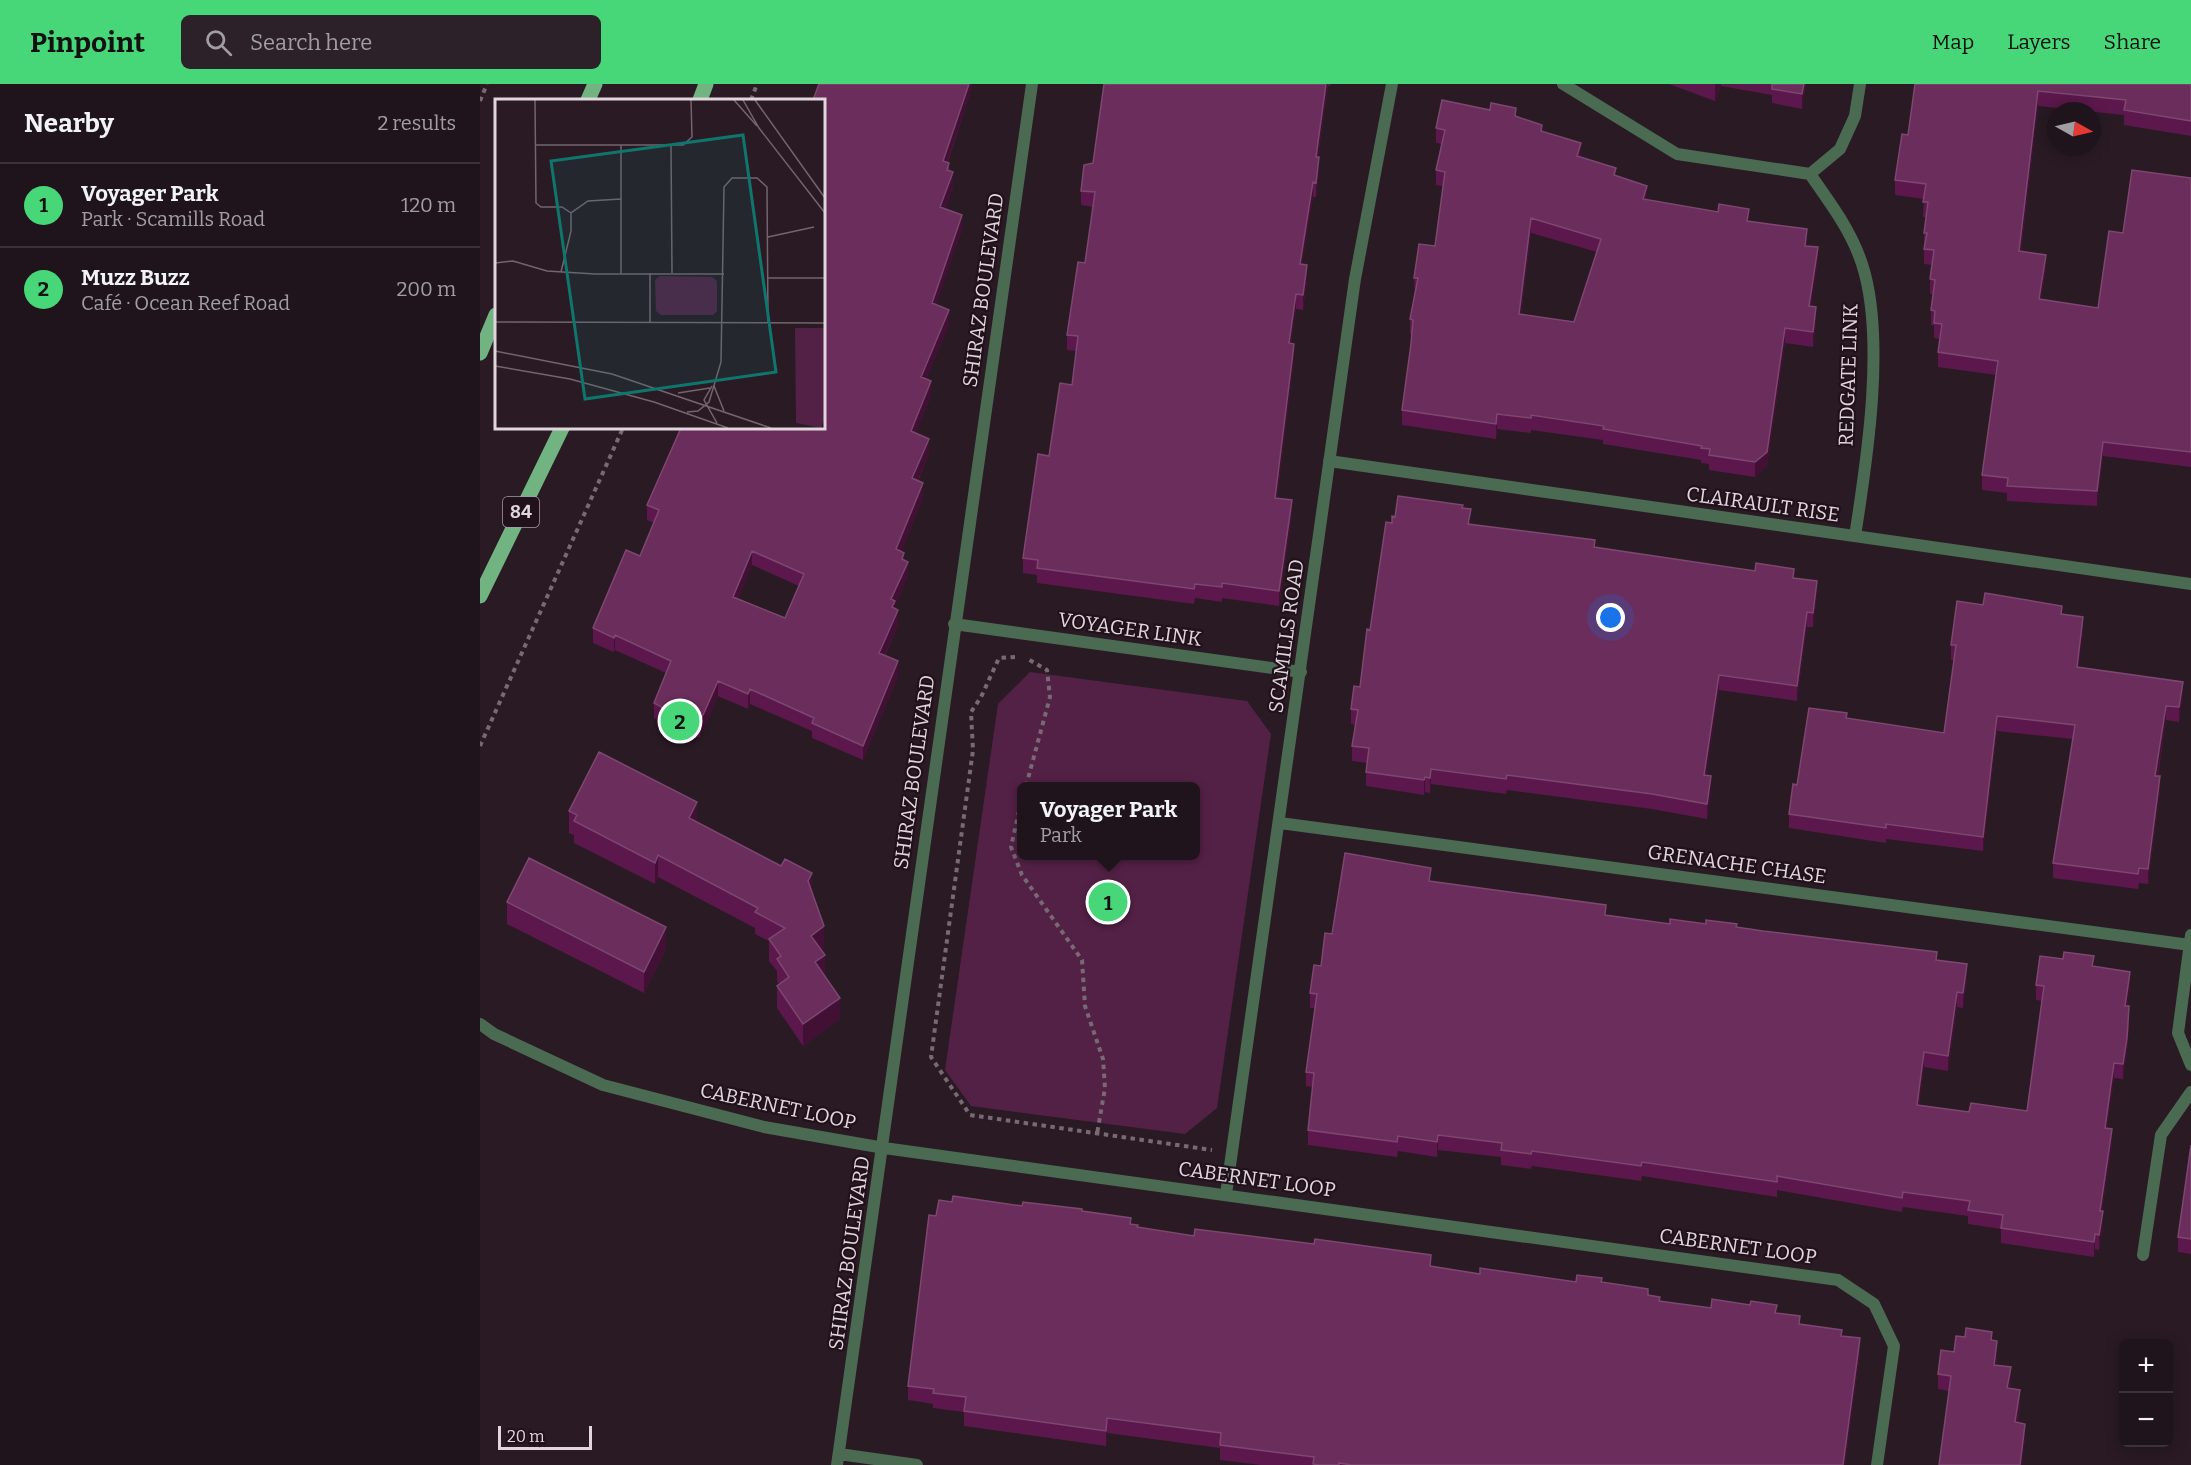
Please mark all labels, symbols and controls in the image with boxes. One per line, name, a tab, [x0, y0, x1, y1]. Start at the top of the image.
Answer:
search box	[181, 15, 601, 69]
text: Pinpoint	[30, 26, 145, 59]
icon: search	[202, 26, 235, 59]
text: Search here	[250, 29, 372, 56]
text: Map	[1932, 29, 1974, 55]
text: Layers	[2007, 29, 2071, 55]
text: Share	[2104, 29, 2161, 55]
inset map	[495, 99, 825, 429]
north arrow	[2047, 102, 2101, 156]
text: Nearby	[24, 108, 114, 139]
text: 2 results	[377, 111, 456, 135]
text: Voyager Park	[81, 180, 219, 207]
street label: SHIRAZ BOULEVARD	[957, 191, 1009, 389]
text: 1	[39, 193, 48, 217]
text: 120 m	[401, 193, 456, 217]
text: Park · Scamills Road	[81, 207, 265, 231]
text: Muzz Buzz	[81, 264, 190, 291]
text: 2	[38, 277, 49, 301]
text: 200 m	[396, 277, 456, 301]
text: Café · Ocean Reef Road	[81, 291, 290, 315]
street label: REDGATE LINK	[1834, 303, 1862, 447]
street label: CLAIRAULT RISE	[1685, 481, 1841, 527]
road number: 84	[503, 497, 539, 527]
street label: SCAMILLS ROAD	[1263, 558, 1309, 714]
your location	[1596, 603, 1625, 632]
street label: VOYAGER LINK	[1057, 607, 1203, 651]
street label: SHIRAZ BOULEVARD	[888, 673, 940, 871]
pin: 2	[660, 698, 700, 744]
popup	[1017, 782, 1200, 860]
text: Voyager Park	[1040, 796, 1177, 823]
text: Park	[1040, 823, 1082, 847]
street label: GRENACHE CHASE	[1646, 840, 1828, 888]
pin: 1	[1088, 880, 1128, 924]
street label: CABERNET LOOP	[698, 1078, 858, 1134]
street label: SHIRAZ BOULEVARD	[823, 1154, 875, 1352]
street label: CABERNET LOOP	[1177, 1156, 1337, 1202]
street label: CABERNET LOOP	[1658, 1223, 1818, 1269]
map controls	[2119, 1339, 2173, 1447]
button: +	[2119, 1339, 2173, 1393]
button: −	[2119, 1393, 2173, 1447]
scale bar	[498, 1423, 592, 1450]
text: 20 m	[507, 1427, 544, 1446]

